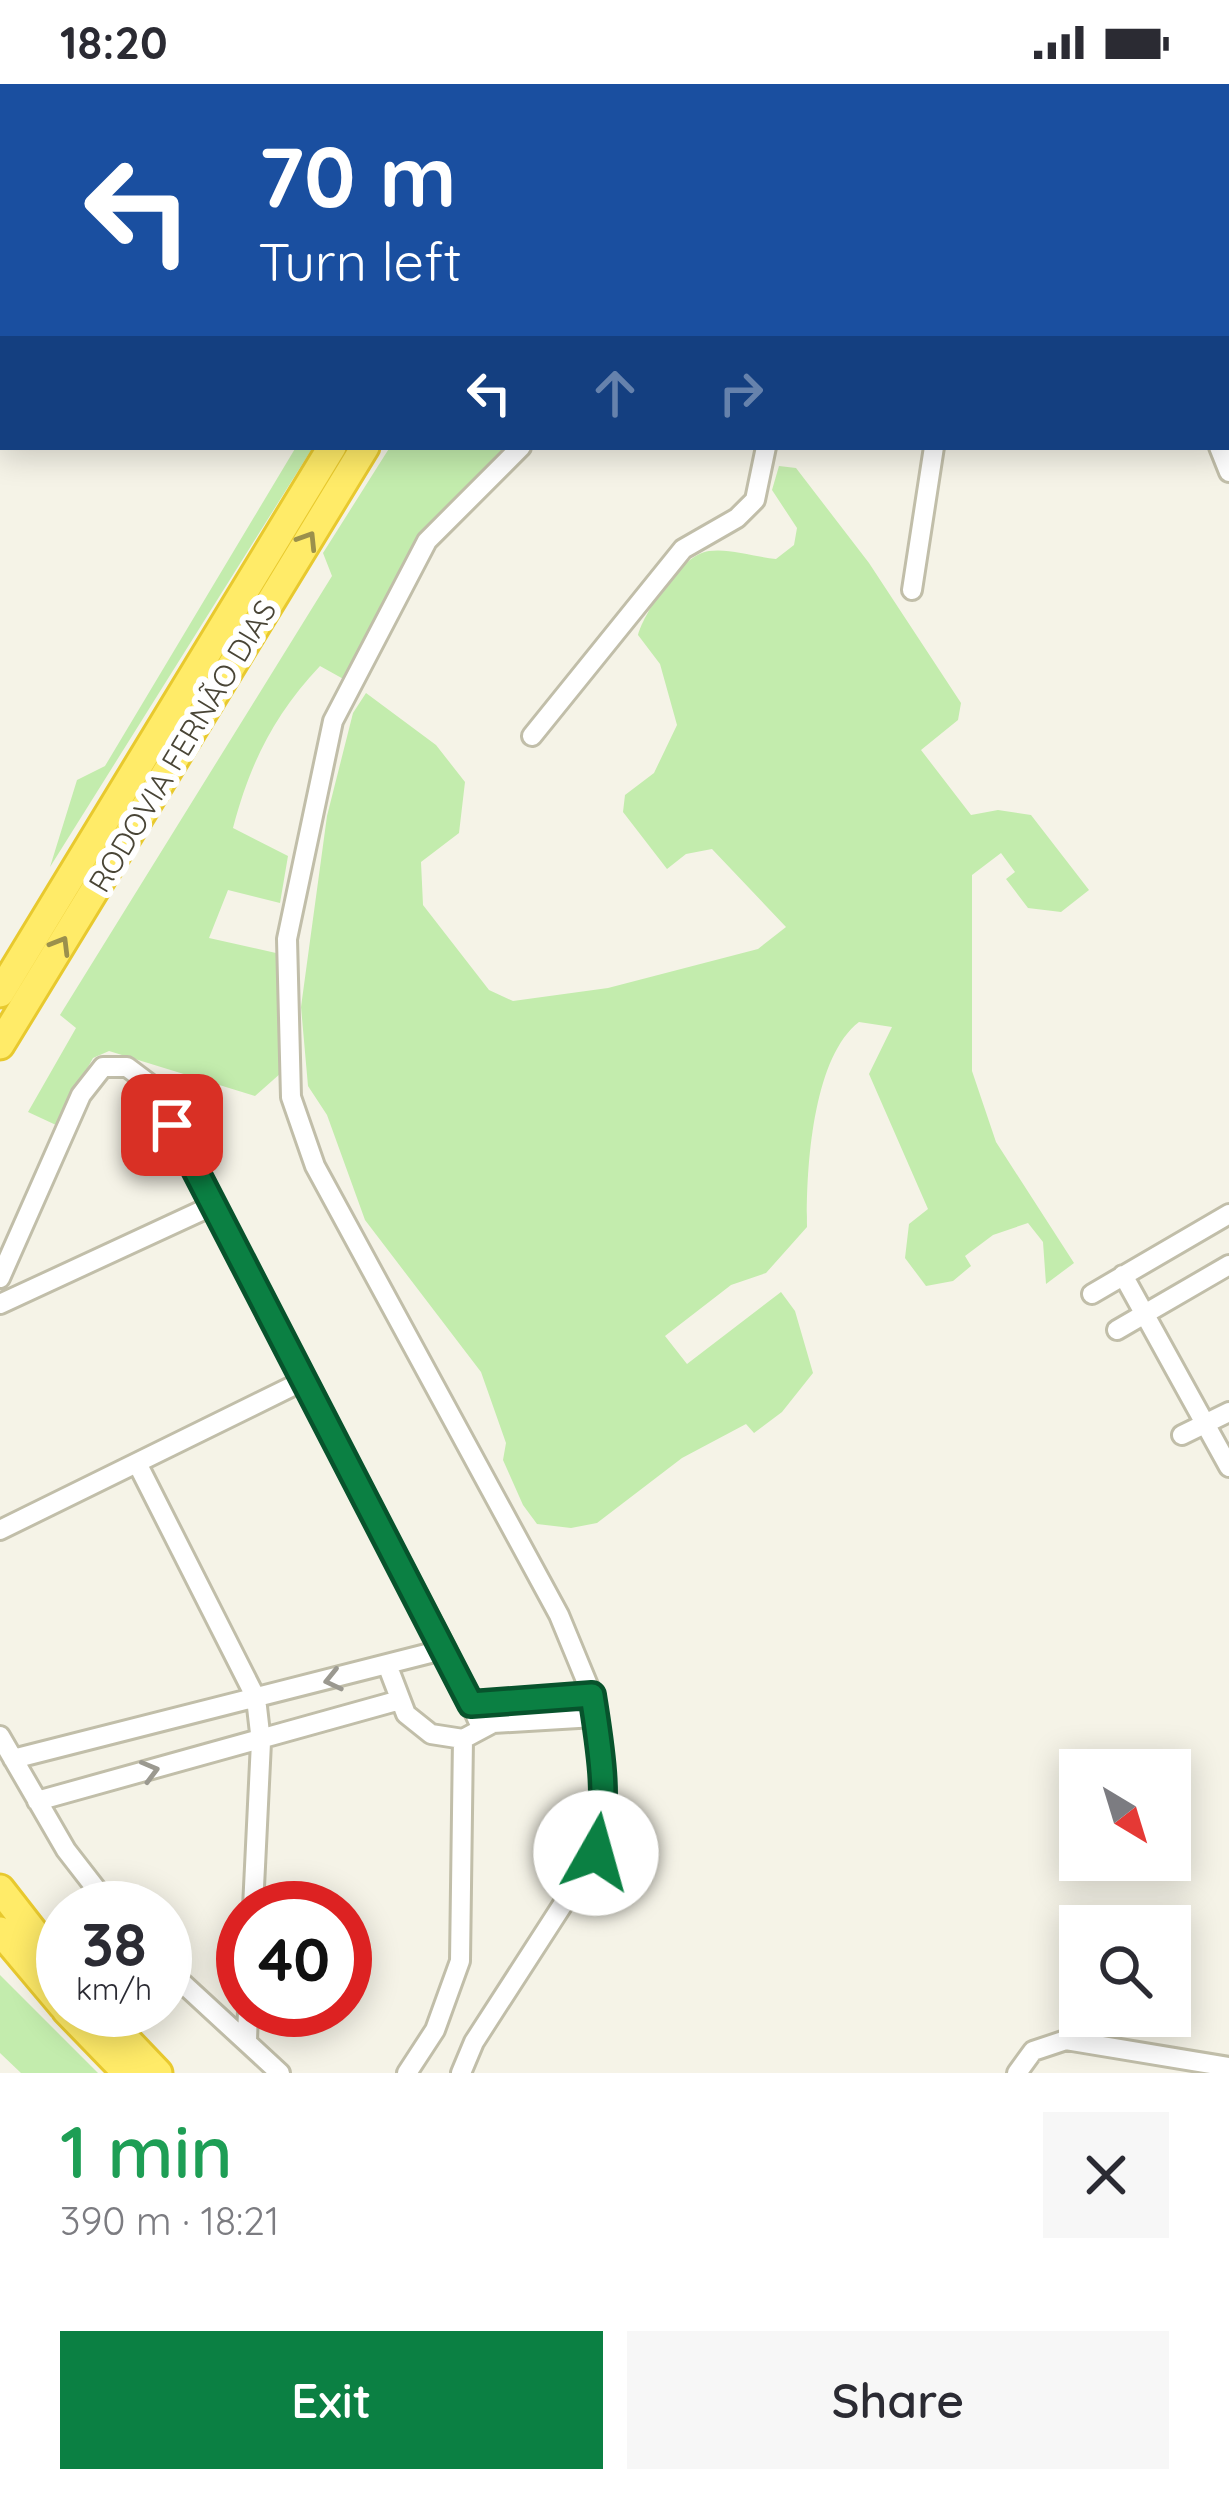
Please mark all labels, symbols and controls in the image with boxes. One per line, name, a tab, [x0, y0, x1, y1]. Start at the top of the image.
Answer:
text: 18:20	[60, 14, 168, 70]
text: 70 m	[258, 123, 457, 228]
icon: left	[60, 132, 216, 288]
text: Turn left	[258, 227, 462, 295]
icon: left	[456, 360, 522, 426]
icon: ahead	[582, 360, 648, 426]
icon: right	[708, 360, 774, 426]
one-way arrow	[294, 532, 316, 554]
street label: RODOVIA FERNÃO DIAS	[80, 593, 284, 899]
one-way arrow	[47, 936, 69, 958]
pin	[121, 1074, 223, 1176]
icon: arrive	[139, 1092, 205, 1158]
one-way arrow	[324, 1666, 344, 1691]
north arrow	[1059, 1749, 1191, 1881]
map controls	[1059, 1749, 1191, 2037]
one-way arrow	[140, 1761, 160, 1786]
position arrow	[533, 1790, 659, 1916]
speed limit sign: 40	[216, 1881, 372, 2037]
button: search	[1059, 1905, 1191, 2037]
text: 38	[81, 1906, 147, 1981]
text: km/h	[76, 1970, 152, 2008]
text: 1 min	[60, 2106, 233, 2196]
button: close	[1043, 2112, 1169, 2238]
text: 390 m · 18:21	[60, 2196, 279, 2245]
button: Exit	[60, 2331, 603, 2469]
button: Share	[627, 2331, 1169, 2469]

